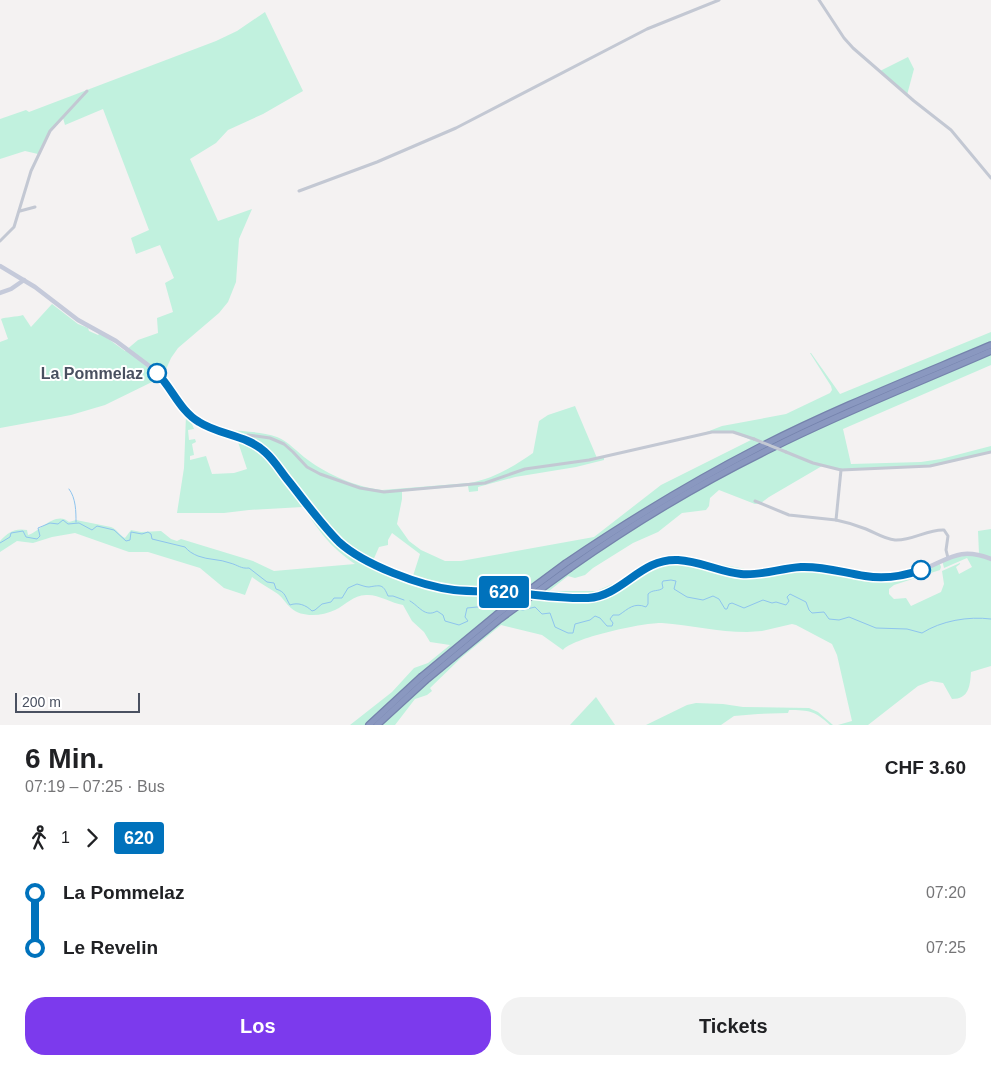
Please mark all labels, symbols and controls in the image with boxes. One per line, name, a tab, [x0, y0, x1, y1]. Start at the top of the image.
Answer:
marker: La Pommelaz	[147, 363, 167, 383]
place label: La Pommelaz	[41, 365, 143, 382]
unlabelled marker	[911, 560, 931, 580]
line badge: 620	[475, 576, 533, 608]
text: 620	[489, 582, 519, 602]
scale bar	[15, 690, 140, 713]
text: 200 m	[22, 694, 61, 710]
text: 6 Min.	[25, 743, 104, 774]
text: CHF 3.60	[885, 757, 966, 778]
text: 07:19 – 07:25 · Bus	[25, 778, 165, 795]
icon: walk	[25, 824, 53, 852]
icon: forward	[78, 824, 106, 852]
text: 620	[124, 828, 154, 848]
text: 1	[61, 829, 70, 846]
text: La Pommelaz	[63, 882, 184, 903]
text: 07:20	[926, 884, 966, 901]
text: Le Revelin	[63, 937, 158, 958]
text: 07:25	[926, 939, 966, 956]
button: Los	[25, 997, 491, 1055]
button: Tickets	[501, 997, 966, 1055]

